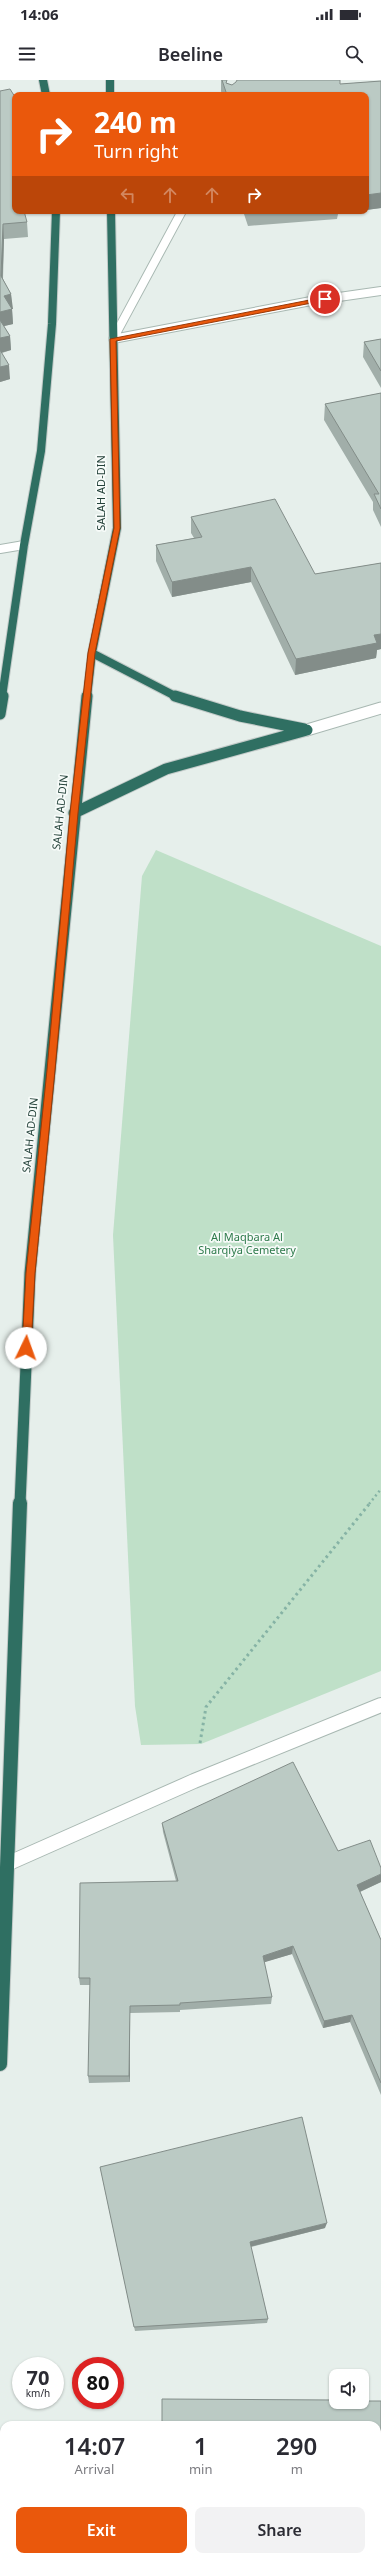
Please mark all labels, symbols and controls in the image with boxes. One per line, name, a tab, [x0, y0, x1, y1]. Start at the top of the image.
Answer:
text: 14:06	[20, 4, 59, 24]
text: Beeline	[158, 42, 223, 66]
icon: menu	[16, 43, 38, 65]
icon: search	[343, 43, 365, 65]
text: 240 m	[94, 103, 177, 141]
icon: right	[28, 108, 80, 160]
text: Turn right	[94, 139, 178, 163]
icon: left	[117, 184, 139, 206]
icon: ahead	[159, 184, 181, 206]
icon: ahead	[201, 184, 223, 206]
icon: right	[243, 184, 265, 206]
pin	[308, 282, 342, 316]
icon: arrive	[314, 288, 336, 310]
street label: SALAH AD-DIN	[93, 455, 108, 531]
street label: SALAH AD-DIN	[48, 774, 71, 850]
street label: SALAH AD-DIN	[18, 1097, 41, 1173]
park label: Al Maqbara Al Sharqiya Cemetery	[198, 1229, 296, 1257]
position arrow	[5, 1327, 47, 1369]
speed limit sign: 80	[72, 2357, 124, 2409]
text: 70	[27, 2364, 49, 2391]
map controls	[329, 2369, 369, 2409]
button: sound	[329, 2369, 369, 2409]
text: km/h	[26, 2386, 50, 2400]
text: 14:07	[64, 2429, 125, 2462]
text: 1	[194, 2429, 208, 2462]
text: 290	[276, 2429, 317, 2462]
text: Arrival	[75, 2460, 114, 2478]
text: min	[189, 2460, 212, 2478]
text: m	[291, 2460, 303, 2478]
button: Exit	[16, 2507, 187, 2553]
button: Share	[195, 2507, 365, 2553]

